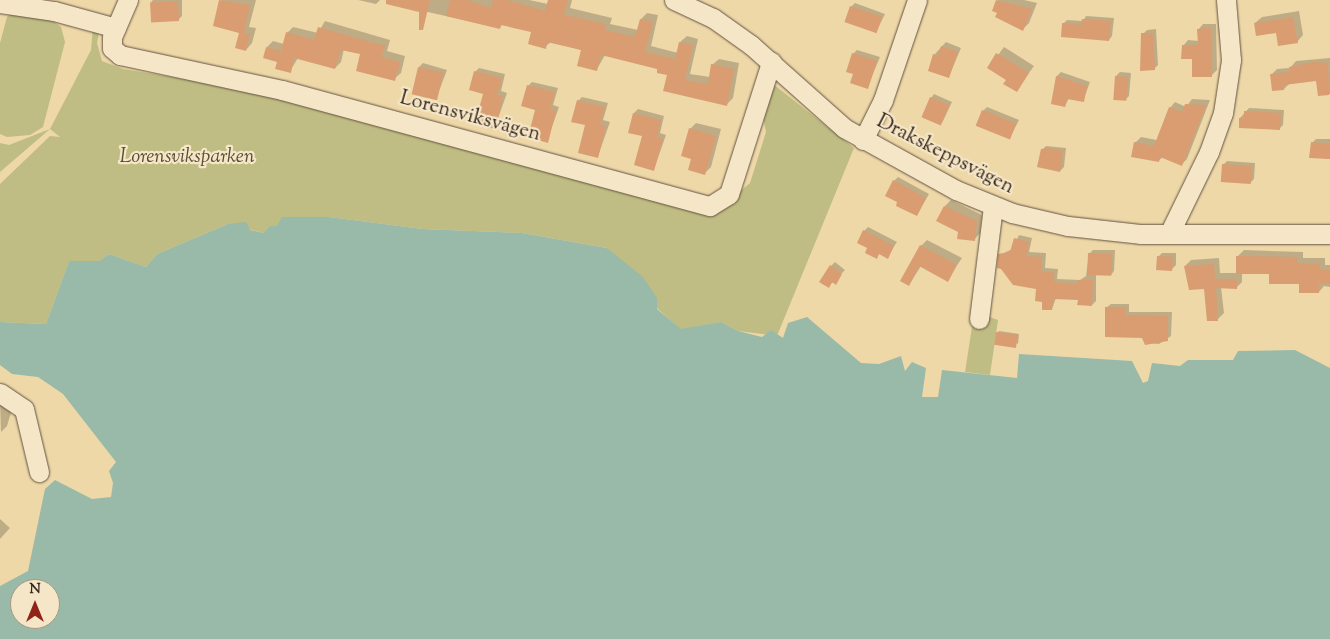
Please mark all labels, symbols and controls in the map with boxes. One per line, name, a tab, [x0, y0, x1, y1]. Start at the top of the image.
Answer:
street label: Lorensviksvägen	[397, 87, 543, 147]
street label: Drakskeppsvägen	[872, 110, 1018, 200]
park label: Lorensviksparken	[120, 145, 254, 169]
north arrow	[10, 579, 60, 629]
text: N	[29, 580, 41, 600]

